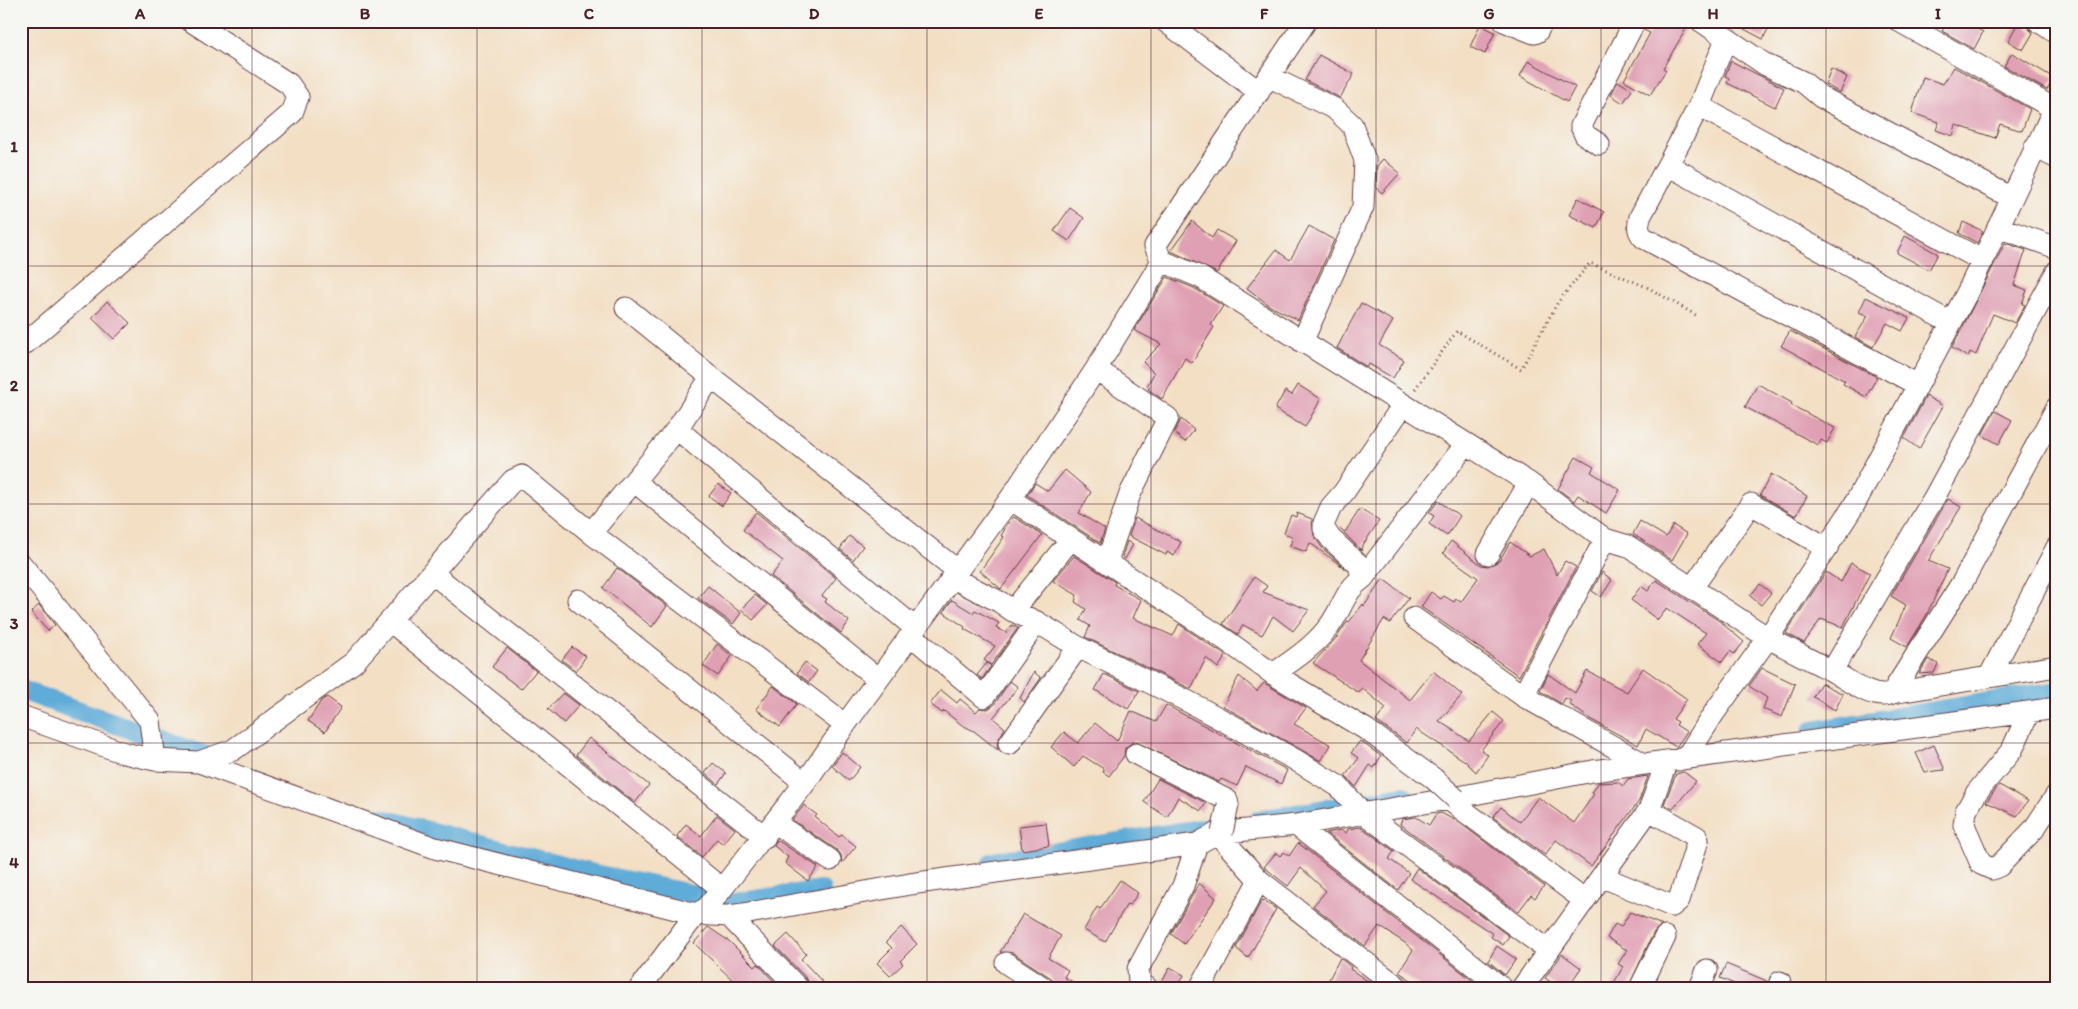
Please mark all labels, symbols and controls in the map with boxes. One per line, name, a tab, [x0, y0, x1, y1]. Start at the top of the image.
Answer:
text: A	[134, 4, 146, 23]
text: B	[360, 4, 371, 23]
text: C	[584, 4, 595, 23]
text: D	[809, 4, 820, 23]
text: E	[1035, 4, 1044, 23]
text: F	[1260, 4, 1269, 23]
text: G	[1483, 4, 1495, 23]
text: H	[1707, 4, 1719, 23]
text: I	[1935, 4, 1941, 23]
text: 1	[10, 137, 18, 156]
text: 2	[10, 376, 19, 395]
text: 3	[10, 614, 19, 633]
text: 4	[9, 853, 19, 872]

